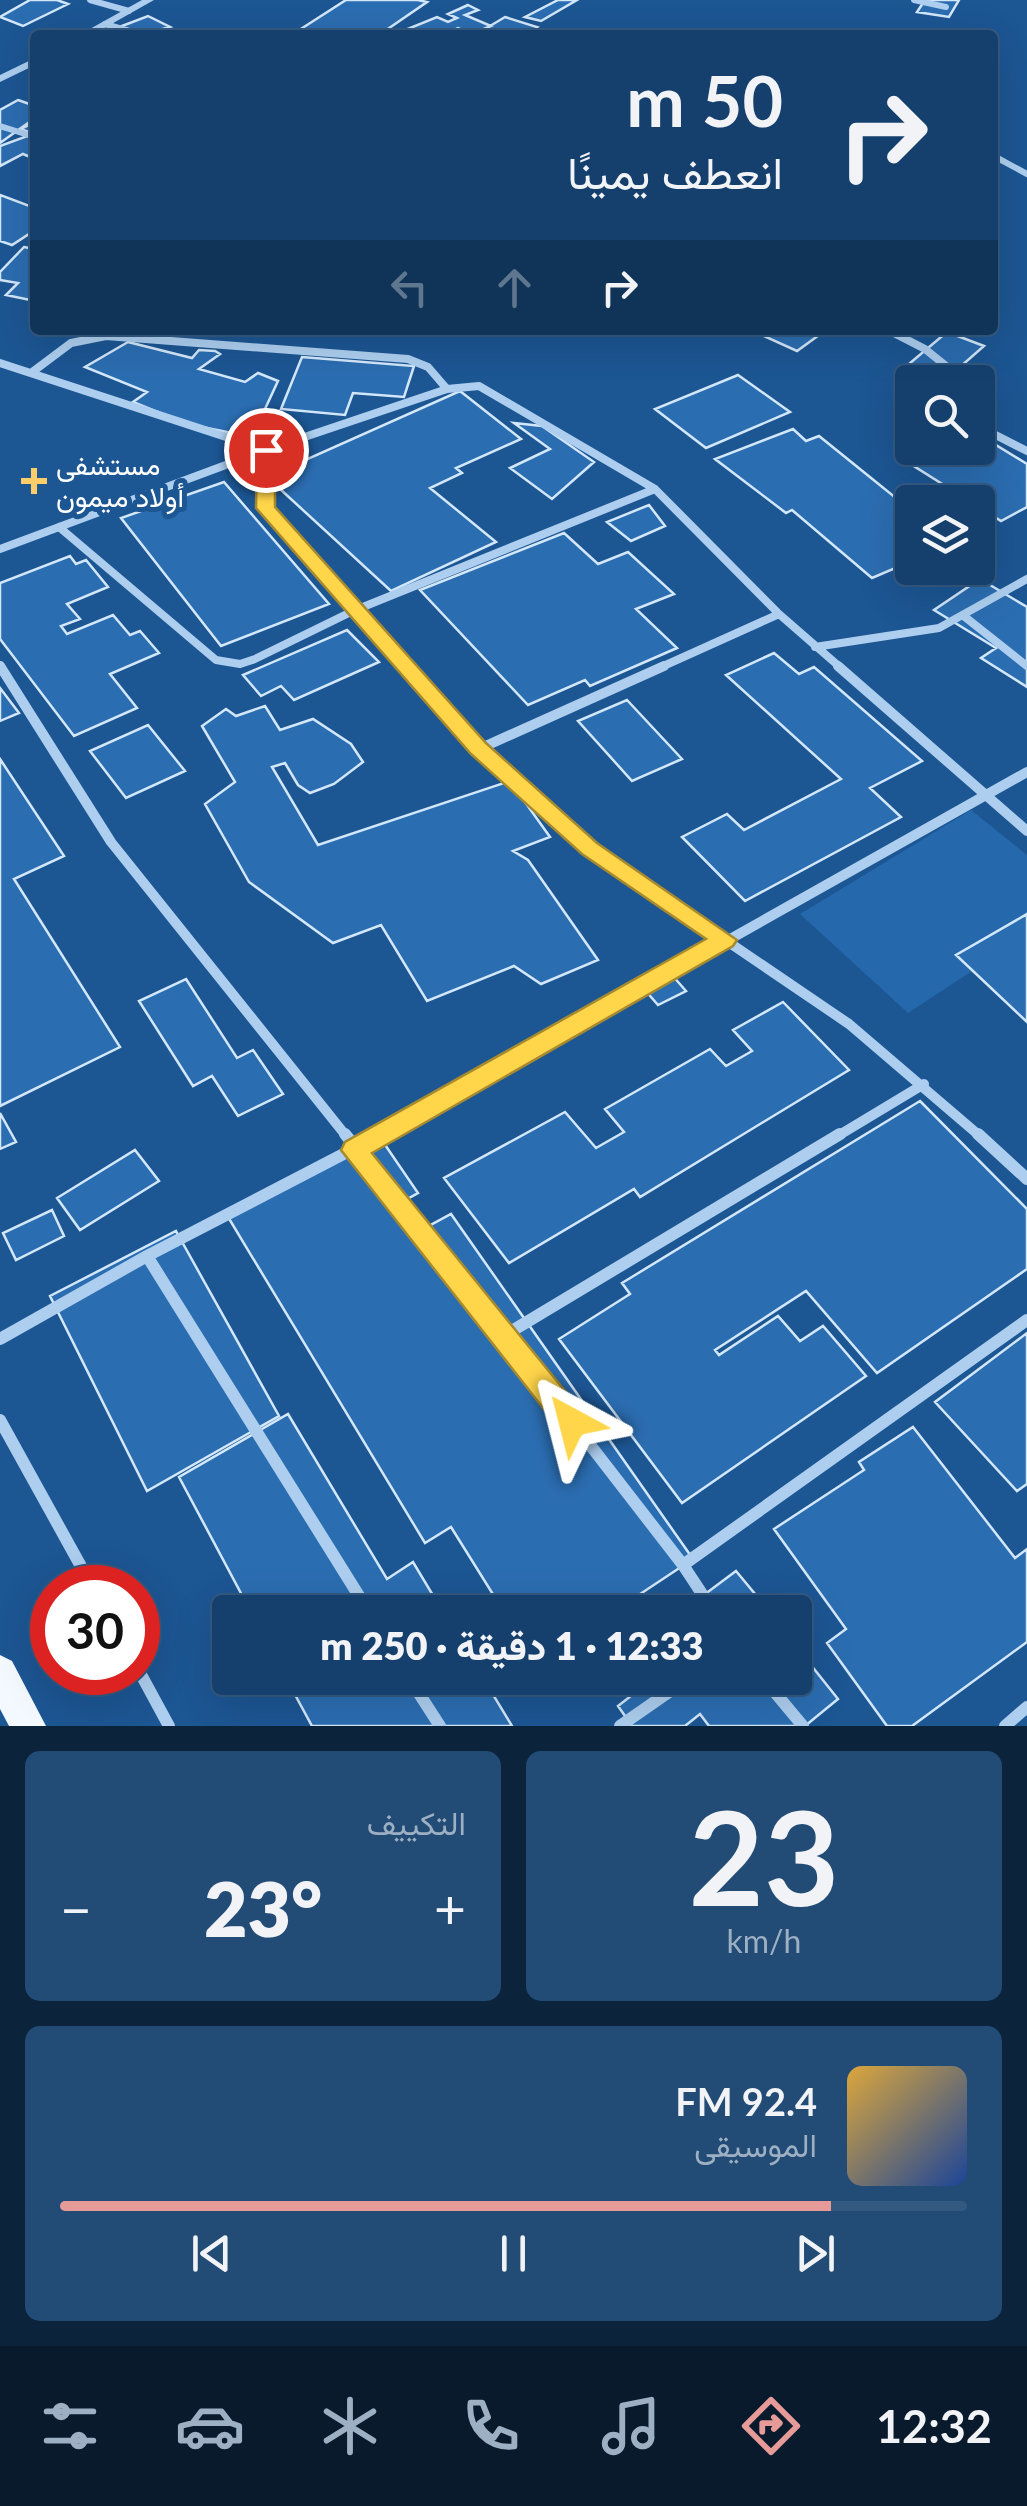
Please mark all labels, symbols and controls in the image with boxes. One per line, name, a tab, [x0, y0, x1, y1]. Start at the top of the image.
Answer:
text: 50 m	[626, 58, 783, 142]
icon: right	[818, 70, 948, 200]
text: انعطف يمينًا	[567, 145, 783, 199]
icon: left	[382, 260, 437, 315]
icon: ahead	[487, 260, 542, 315]
icon: right	[592, 260, 647, 315]
map controls	[895, 365, 995, 585]
button: search	[895, 365, 995, 465]
pin	[224, 408, 309, 493]
icon: arrive	[239, 423, 294, 478]
place label: مستشفى أولاد ميمون	[56, 447, 184, 515]
marker: مستشفى أولاد ميمون	[21, 468, 47, 494]
button: layers	[895, 485, 995, 585]
position arrow	[520, 1370, 624, 1474]
speed limit sign: 30	[30, 1565, 160, 1695]
text: 12:33 · 1 دقيقة · 250 m	[320, 1622, 704, 1668]
text: 23	[689, 1778, 839, 1934]
text: التكييف	[367, 1803, 466, 1842]
text: 23°	[204, 1863, 322, 1953]
text: −	[60, 1875, 92, 1941]
text: +	[434, 1875, 466, 1941]
text: km/h	[727, 1921, 801, 1960]
text: 92.4 FM	[675, 2078, 817, 2124]
text: الموسيقى	[694, 2125, 817, 2164]
icon: previous	[184, 2226, 239, 2281]
icon: pause	[486, 2226, 541, 2281]
icon: next	[788, 2226, 843, 2281]
icon: filters	[35, 2391, 105, 2461]
icon: car	[175, 2391, 245, 2461]
icon: climate	[315, 2391, 385, 2461]
icon: phone	[456, 2391, 526, 2461]
icon: music	[596, 2391, 666, 2461]
icon: directions	[736, 2391, 806, 2461]
text: 12:32	[876, 2399, 992, 2453]

